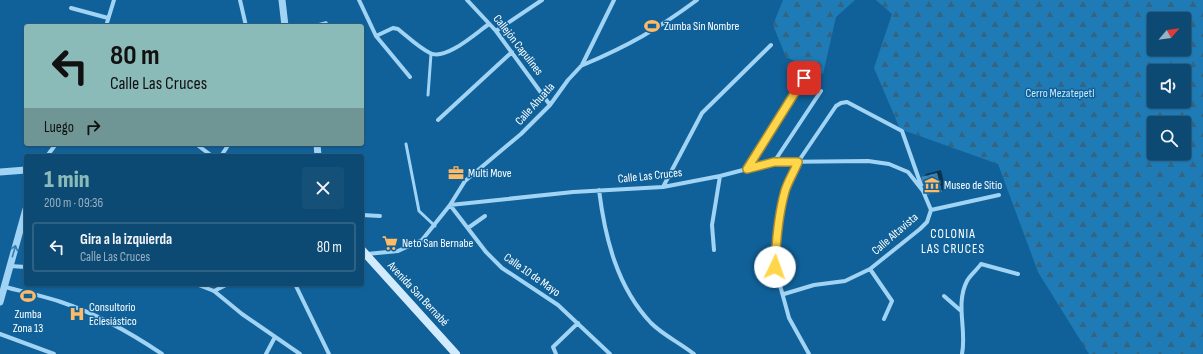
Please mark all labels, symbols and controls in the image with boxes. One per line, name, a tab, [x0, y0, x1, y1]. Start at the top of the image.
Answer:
street label: Callejón Capulines	[490, 12, 546, 78]
north arrow	[1147, 12, 1191, 56]
map controls	[1147, 12, 1191, 160]
sports icon: Zumba Sin Nombre	[643, 17, 661, 35]
place label: Zumba Sin Nombre	[664, 19, 740, 34]
text: 80 m	[110, 39, 159, 72]
icon: left	[44, 40, 96, 92]
pin	[787, 61, 821, 95]
button: sound	[1147, 64, 1191, 108]
icon: arrive	[793, 67, 815, 89]
text: Calle Las Cruces	[110, 73, 207, 94]
street label: Calle Ahuatla	[512, 79, 558, 128]
park label: Cerro Mezatepetl	[1025, 86, 1095, 101]
icon: right	[82, 116, 104, 138]
button: search	[1147, 116, 1191, 160]
text: Luego	[44, 118, 74, 137]
office icon: Multi Move	[447, 164, 465, 182]
text: 1 min	[44, 165, 90, 194]
street label: Calle Las Cruces	[617, 165, 683, 187]
place label: Multi Move	[468, 166, 512, 181]
button: close	[302, 167, 344, 209]
museum icon: Museo de Sitio	[923, 176, 941, 194]
place label: Museo de Sitio	[944, 178, 1002, 193]
text: 200 m · 09:36	[44, 195, 103, 211]
street label: Calle Altavista	[869, 210, 922, 258]
district label: COLONIA LAS CRUCES	[921, 226, 985, 257]
text: Gira a la izquierda	[80, 230, 172, 249]
supermarket icon: Neto San Bernabe	[381, 234, 399, 252]
icon: left	[46, 236, 68, 258]
place label: Neto San Bernabe	[402, 236, 474, 251]
text: 80 m	[317, 238, 342, 257]
one-way arrow	[11, 244, 18, 257]
position arrow	[754, 246, 796, 288]
text: Calle Las Cruces	[80, 249, 150, 265]
street label: Calle 10 de Mayo	[501, 250, 563, 300]
street label: Avenida San Bernabé	[383, 258, 452, 330]
sports icon: Zumba Zona 13	[19, 287, 37, 305]
place label: Consultorio Eclesiástico	[89, 300, 137, 329]
hospital icon: Consultorio Eclesiástico	[68, 305, 86, 323]
place label: Zumba Zona 13	[13, 307, 43, 336]

